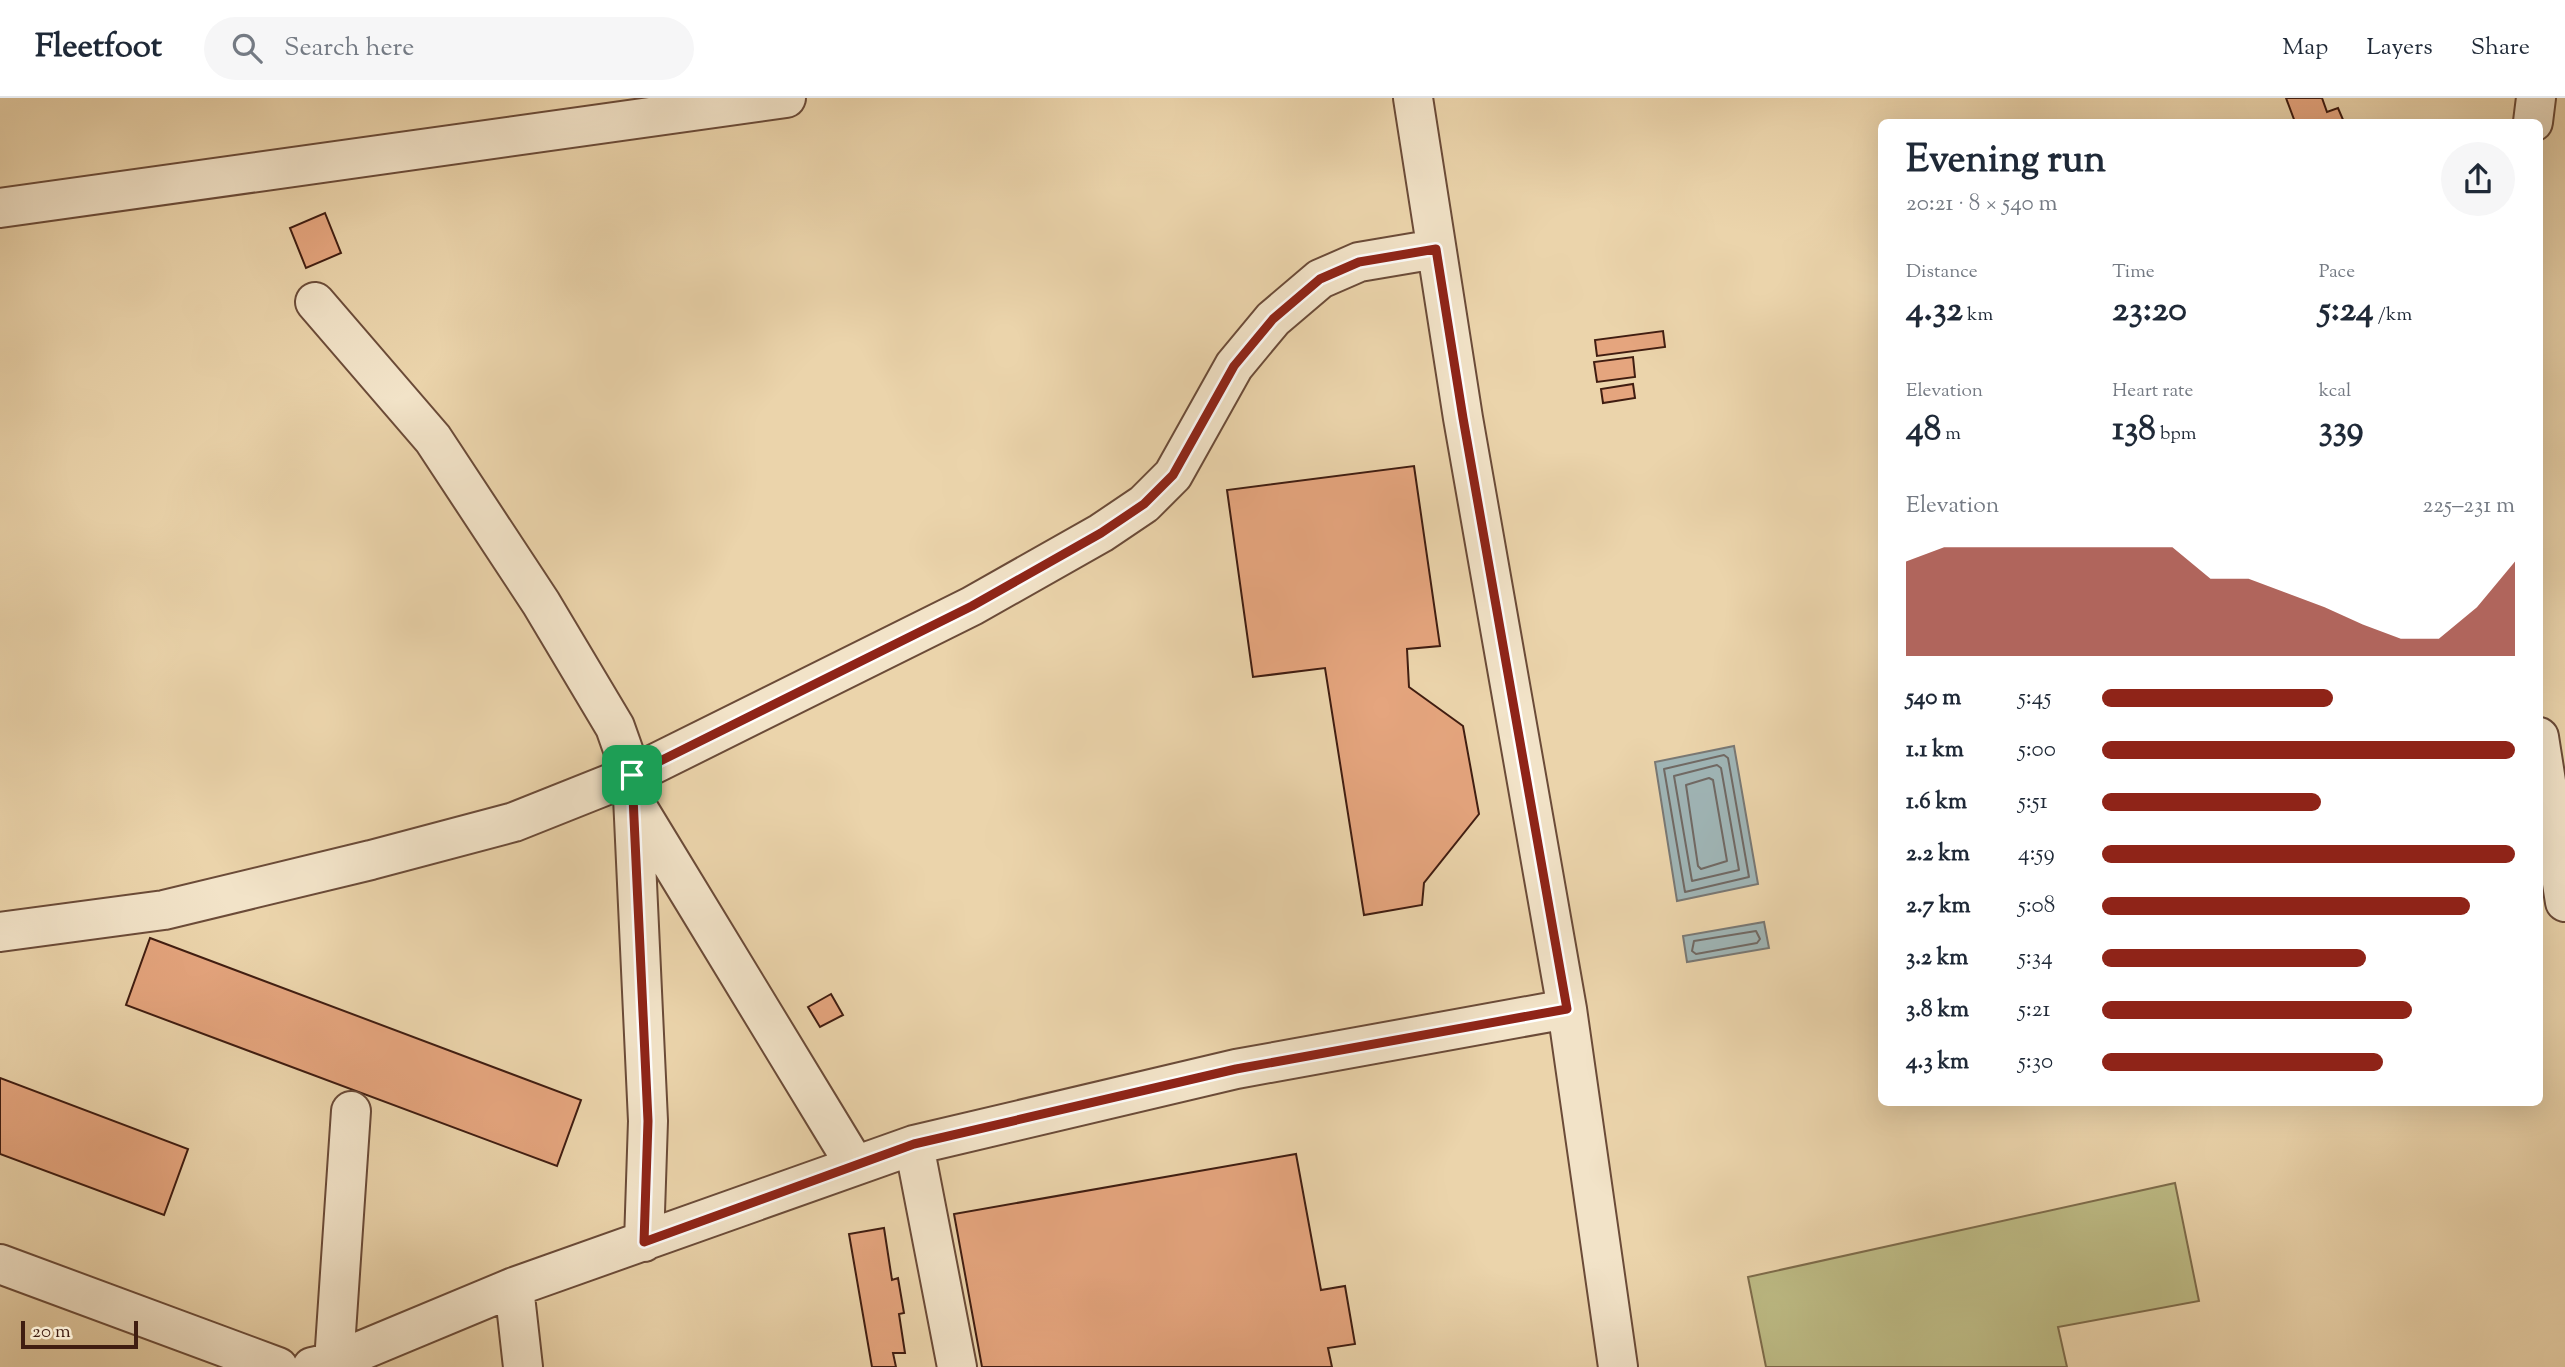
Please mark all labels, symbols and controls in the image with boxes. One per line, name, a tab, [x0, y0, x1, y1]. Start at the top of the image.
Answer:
search box	[204, 17, 694, 80]
text: Fleetfoot	[35, 24, 162, 72]
icon: search	[228, 29, 266, 67]
text: Search here	[284, 30, 414, 67]
text: Map	[2282, 31, 2328, 65]
text: Layers	[2366, 31, 2433, 65]
text: Share	[2471, 31, 2530, 65]
text: Evening run	[1906, 135, 2106, 189]
button: share	[2441, 142, 2515, 216]
text: 20:21 · 8 × 540 m	[1906, 188, 2058, 221]
text: Distance	[1906, 259, 1978, 286]
text: Time	[2112, 259, 2155, 286]
text: Pace	[2319, 259, 2355, 286]
text: 4.32	[1906, 286, 1963, 337]
text: 23:20	[2112, 286, 2187, 337]
text: 5:24	[2319, 286, 2374, 337]
text: km	[1963, 302, 1993, 329]
text: /km	[2374, 302, 2412, 329]
text: Elevation	[1906, 378, 1983, 405]
text: Heart rate	[2112, 378, 2193, 405]
text: kcal	[2319, 378, 2351, 405]
text: 48	[1906, 405, 1941, 456]
text: 138	[2112, 405, 2156, 456]
text: 339	[2319, 405, 2364, 456]
text: m	[1941, 421, 1961, 448]
text: bpm	[2156, 421, 2196, 448]
text: Elevation	[1906, 490, 1999, 523]
text: 225–231 m	[2423, 490, 2515, 523]
text: 540 m	[1906, 682, 1961, 715]
text: 5:45	[2018, 682, 2051, 715]
text: 1.1 km	[1906, 734, 1964, 767]
text: 5:00	[2018, 734, 2056, 767]
pin	[602, 745, 662, 805]
icon: arrive	[613, 756, 651, 794]
text: 1.6 km	[1906, 786, 1967, 819]
text: 5:51	[2018, 786, 2048, 819]
text: 2.2 km	[1906, 838, 1970, 871]
text: 4:59	[2018, 838, 2055, 871]
text: 2.7 km	[1906, 890, 1971, 923]
text: 5:08	[2018, 890, 2055, 923]
text: 3.2 km	[1906, 942, 1968, 975]
text: 5:34	[2018, 942, 2053, 975]
text: 3.8 km	[1906, 994, 1969, 1027]
text: 5:21	[2018, 994, 2050, 1027]
text: 4.3 km	[1906, 1046, 1969, 1079]
text: 5:30	[2018, 1046, 2053, 1079]
scale bar	[21, 1318, 138, 1350]
text: 20 m	[32, 1319, 71, 1346]

